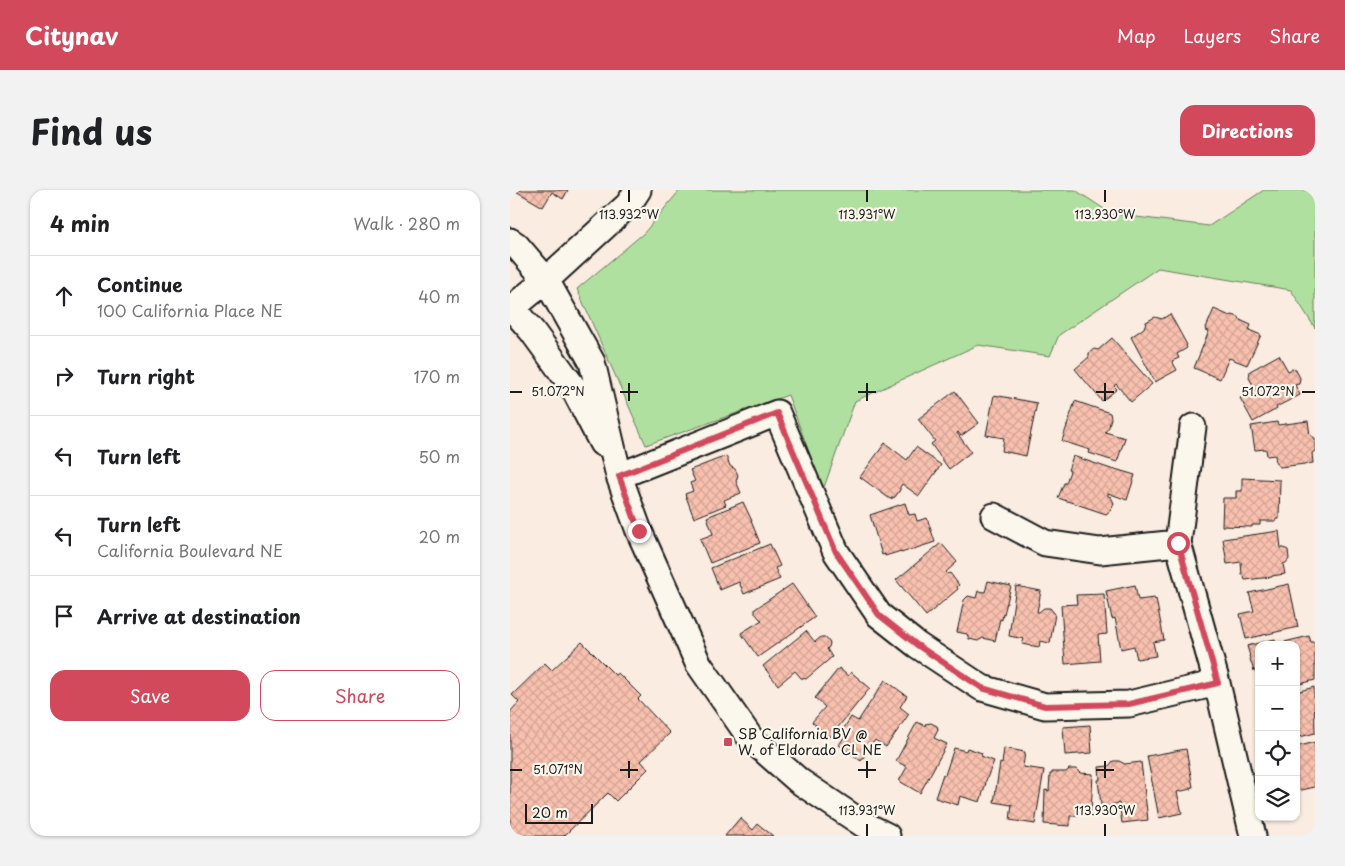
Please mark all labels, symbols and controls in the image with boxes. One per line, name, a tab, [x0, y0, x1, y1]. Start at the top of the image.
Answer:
text: Citynav	[25, 17, 118, 53]
text: Map	[1117, 22, 1156, 49]
text: Layers	[1184, 22, 1241, 49]
text: Share	[1269, 22, 1320, 49]
text: Find us	[30, 104, 152, 157]
button: Directions	[1180, 105, 1315, 156]
text: 113.932°W	[599, 205, 660, 223]
text: 113.931°W	[839, 205, 896, 223]
text: 113.930°W	[1075, 205, 1136, 223]
text: 4 min	[50, 207, 110, 239]
text: Walk · 280 m	[353, 211, 460, 235]
text: Continue	[97, 270, 183, 298]
icon: ahead	[50, 282, 78, 310]
text: 40 m	[418, 284, 460, 308]
text: 100 California Place NE	[97, 298, 283, 322]
icon: right	[50, 362, 78, 390]
text: Turn right	[97, 362, 195, 390]
text: 170 m	[414, 364, 460, 388]
text: 51.072°N	[531, 382, 585, 400]
text: 51.072°N	[1241, 382, 1295, 400]
icon: left	[50, 442, 78, 470]
text: Turn left	[97, 442, 181, 470]
text: 50 m	[419, 444, 460, 468]
text: Turn left	[97, 510, 181, 538]
route end	[628, 520, 651, 543]
icon: left	[50, 522, 78, 550]
text: 20 m	[419, 524, 460, 548]
route start	[1167, 532, 1190, 555]
text: California Boulevard NE	[97, 538, 283, 562]
icon: arrive	[50, 602, 78, 630]
text: Arrive at destination	[97, 602, 301, 630]
map controls	[1255, 641, 1300, 821]
button: +	[1255, 641, 1300, 686]
button: Save	[50, 670, 250, 721]
button: Share	[260, 670, 460, 721]
button: −	[1255, 686, 1300, 731]
place label: SB California BV @ W. of Eldorado CL NE	[738, 723, 882, 760]
button: locate	[1255, 731, 1300, 776]
marker: SB California BV @ W. of Eldorado CL NE	[722, 736, 734, 748]
text: 51.071°N	[533, 760, 583, 778]
button: layers	[1255, 776, 1300, 821]
scale bar	[525, 801, 592, 824]
text: 113.931°W	[839, 801, 896, 819]
text: 113.930°W	[1075, 801, 1136, 819]
text: 20 m	[532, 802, 568, 823]

